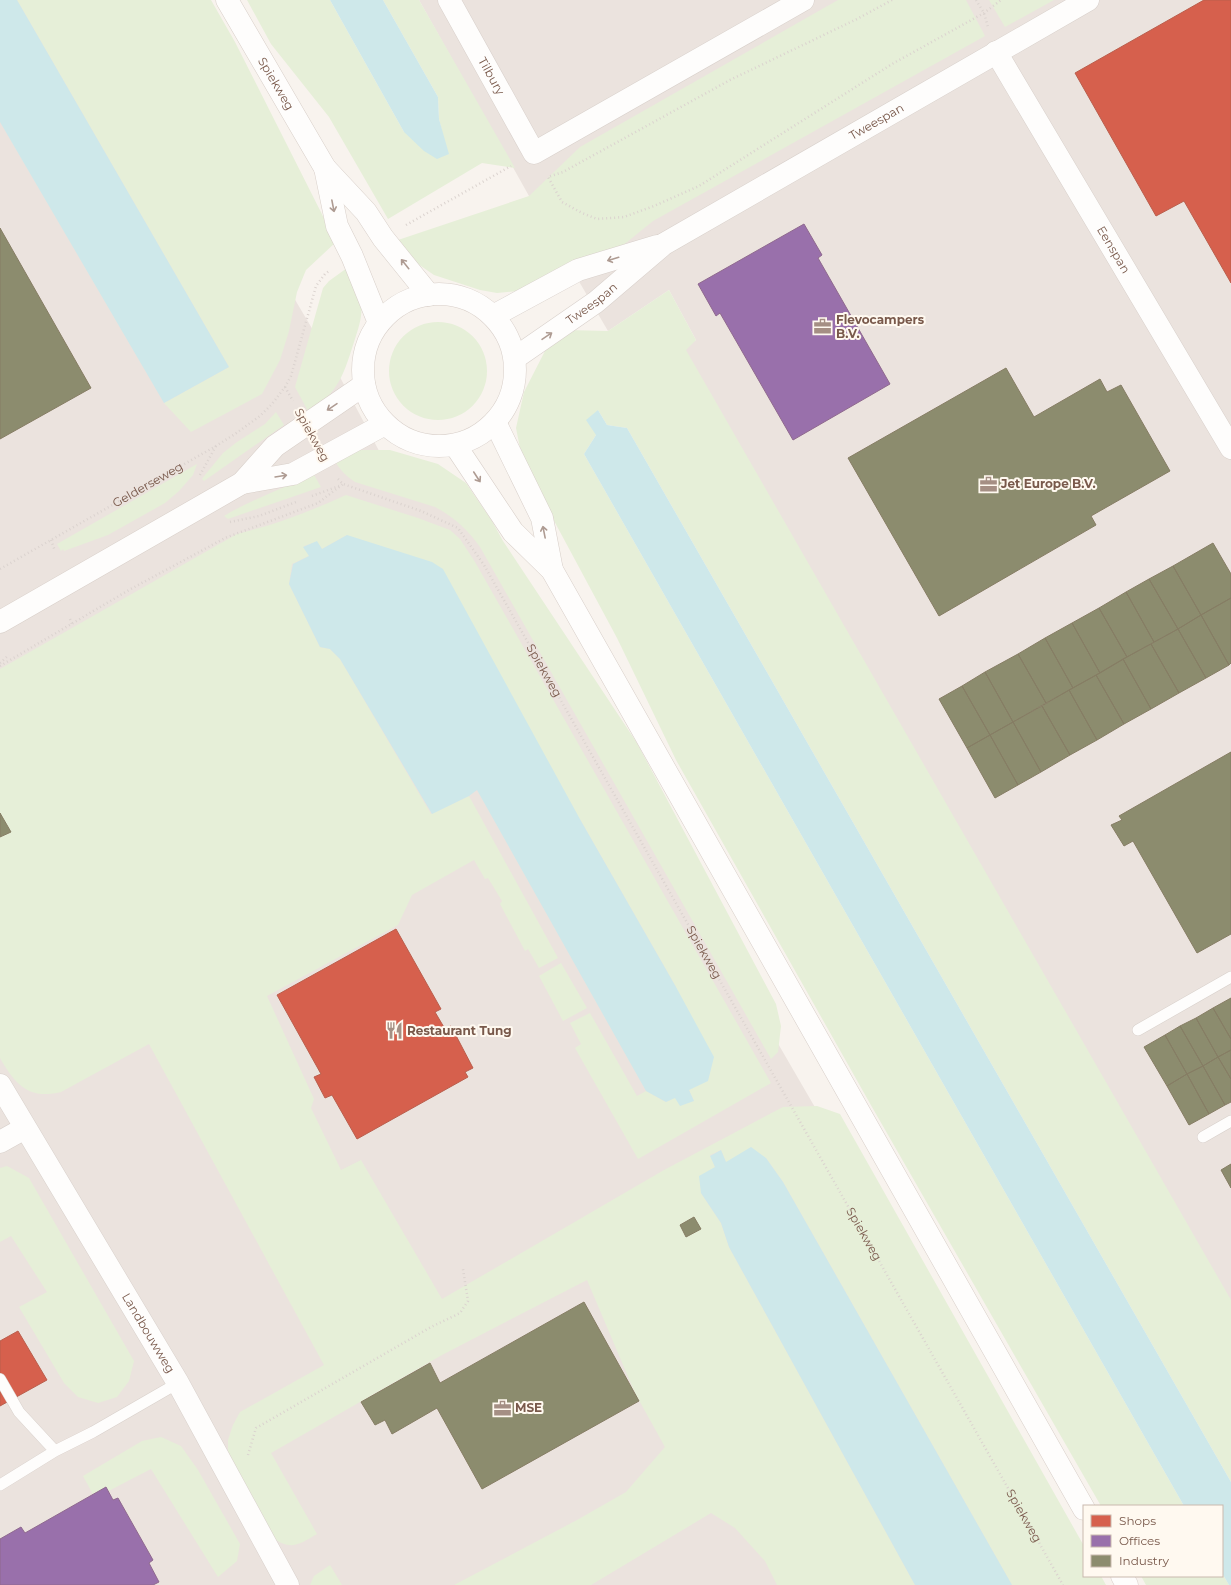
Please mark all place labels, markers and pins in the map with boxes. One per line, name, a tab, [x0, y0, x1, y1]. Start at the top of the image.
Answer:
place label: Flevocampers B.V.	[836, 312, 925, 341]
office icon: Flevocampers B.V.	[813, 317, 833, 337]
office icon: Jet Europe B.V.	[978, 474, 998, 494]
place label: Jet Europe B.V.	[1000, 476, 1096, 491]
restaurant icon: Restaurant Tung	[384, 1021, 404, 1041]
place label: Restaurant Tung	[407, 1023, 512, 1038]
office icon: MSE	[492, 1398, 512, 1418]
place label: MSE	[515, 1400, 542, 1415]

